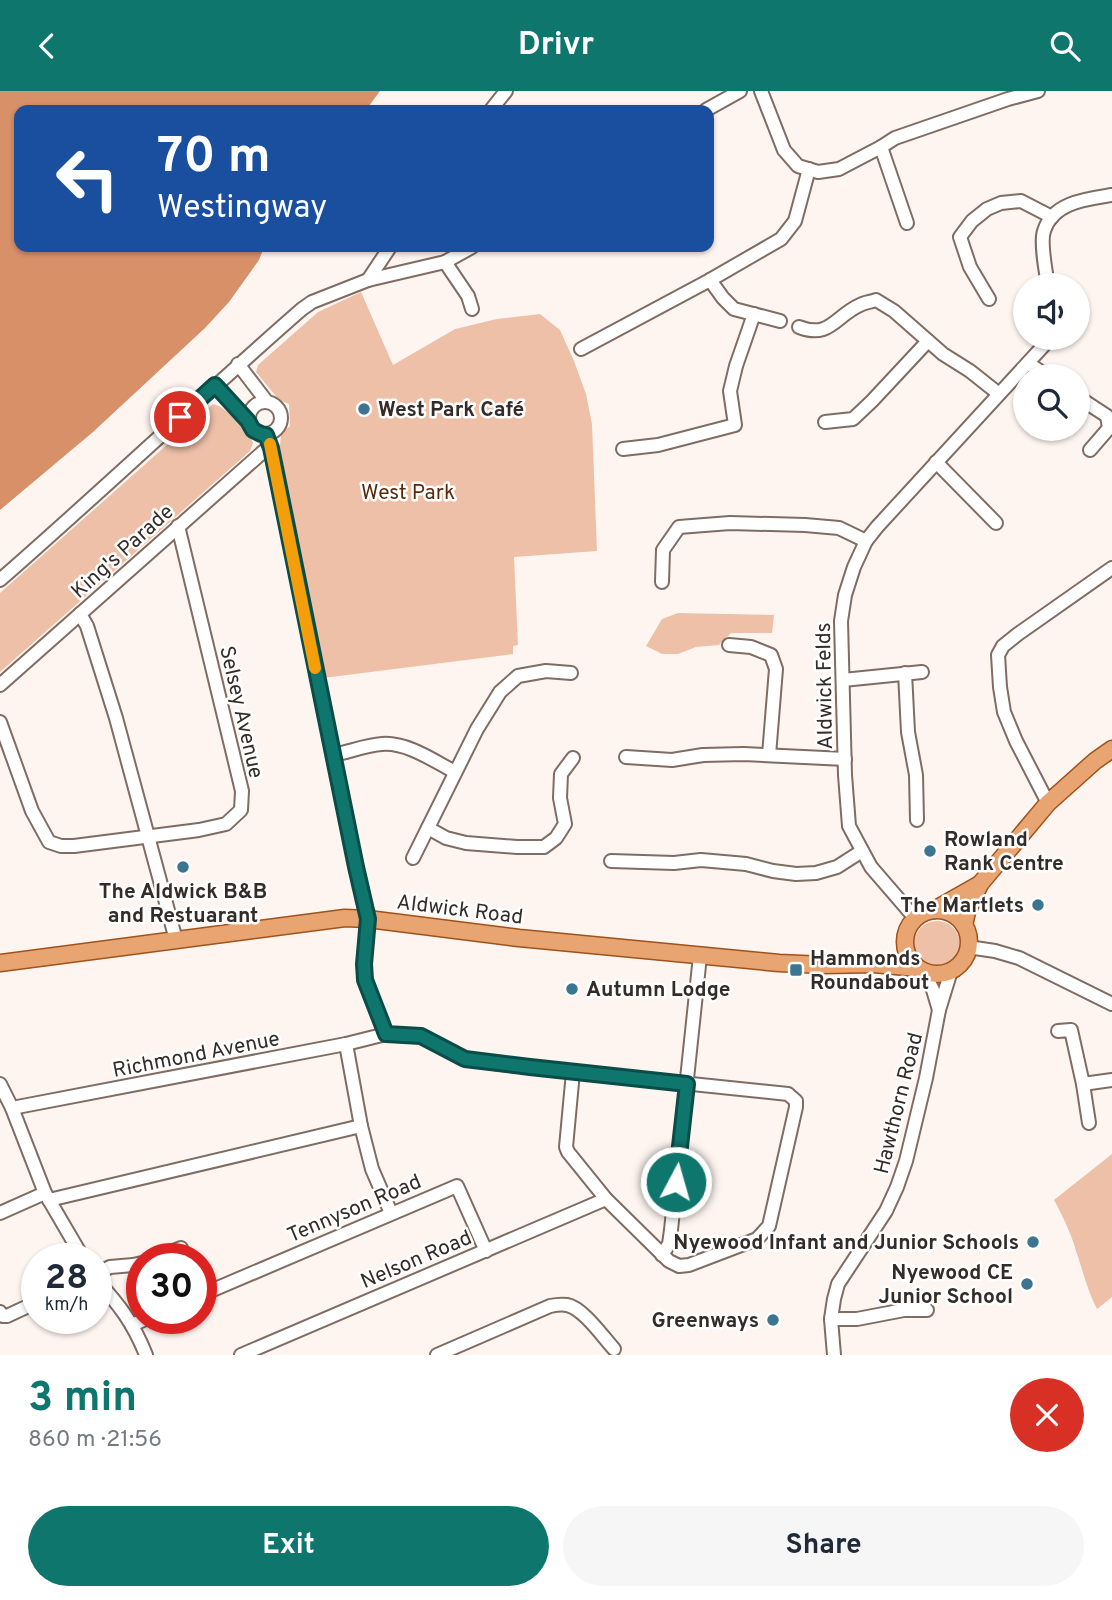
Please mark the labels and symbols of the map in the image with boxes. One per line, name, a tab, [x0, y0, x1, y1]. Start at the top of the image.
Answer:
pin	[150, 387, 210, 447]
place label: West Park Café	[378, 397, 524, 424]
marker: West Park Café	[356, 401, 372, 417]
park label: West Park	[361, 480, 455, 507]
street label: King's Parade	[66, 499, 180, 605]
street label: Aldwick Felds	[811, 622, 840, 750]
street label: Selsey Avenue	[212, 644, 269, 781]
place label: Rowland Rank Centre	[944, 827, 1064, 878]
marker: Rowland Rank Centre	[922, 843, 938, 859]
marker: The Aldwick B&B and Restuarant	[175, 859, 191, 875]
place label: The Aldwick B&B and Restuarant	[99, 879, 267, 930]
street label: Aldwick Road	[395, 889, 525, 932]
place label: The Martlets	[900, 893, 1024, 920]
marker: The Martlets	[1030, 897, 1046, 913]
place label: Hammonds Roundabout	[810, 946, 929, 997]
marker: Hammonds Roundabout	[788, 962, 804, 978]
place label: Autumn Lodge	[586, 977, 730, 1004]
marker: Autumn Lodge	[564, 981, 580, 997]
street label: Richmond Avenue	[110, 1026, 282, 1085]
street label: Hawthorn Road	[869, 1030, 930, 1177]
position arrow	[639, 1145, 713, 1219]
street label: Tennyson Road	[283, 1169, 426, 1250]
street label: Nelson Road	[357, 1225, 476, 1296]
place label: Nyewood Infant and Junior Schools	[673, 1230, 1019, 1257]
marker: Nyewood Infant and Junior Schools	[1025, 1234, 1041, 1250]
speed limit sign: 30	[126, 1243, 217, 1334]
place label: Nyewood CE Junior School	[878, 1260, 1013, 1311]
marker: Nyewood CE Junior School	[1019, 1276, 1035, 1292]
place label: Greenways	[651, 1308, 759, 1335]
marker: Greenways	[765, 1312, 781, 1328]

